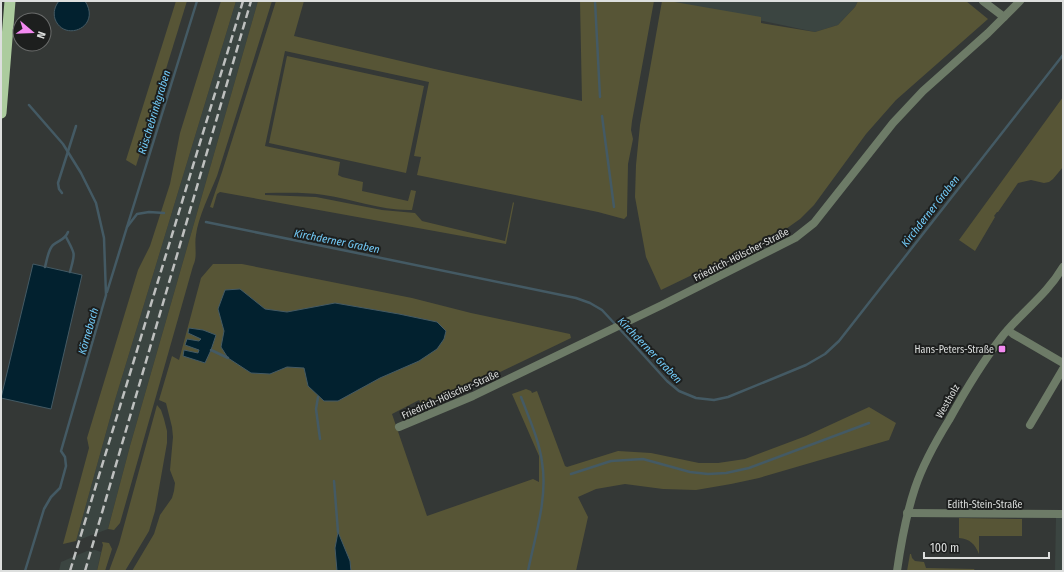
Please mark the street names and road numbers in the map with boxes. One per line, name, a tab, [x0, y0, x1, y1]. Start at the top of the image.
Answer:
street label: Friedrich-Hölscher-Straße	[692, 226, 791, 284]
street label: Friedrich-Hölscher-Straße	[400, 368, 501, 422]
street label: Westholz	[933, 382, 962, 421]
street label: Edith-Stein-Straße	[948, 499, 1023, 511]

